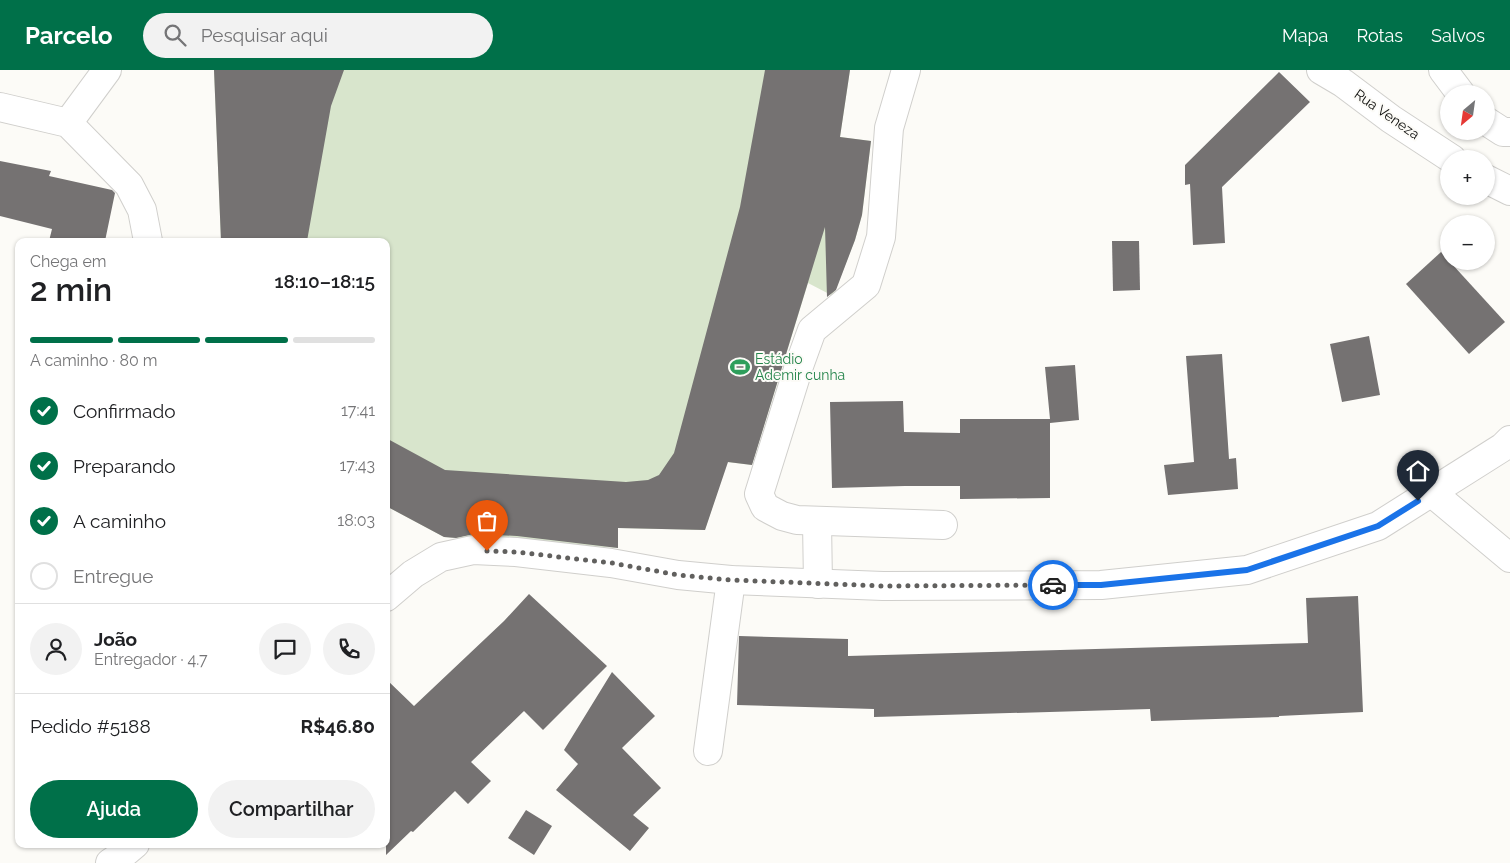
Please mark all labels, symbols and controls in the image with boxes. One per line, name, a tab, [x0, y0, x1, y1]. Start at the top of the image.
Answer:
search box	[143, 13, 493, 58]
text: Parcelo	[25, 21, 113, 50]
icon: search	[161, 21, 189, 49]
text: Pesquisar aqui	[201, 24, 328, 46]
text: Mapa	[1282, 25, 1328, 46]
text: Rotas	[1356, 25, 1403, 46]
text: Salvos	[1431, 25, 1485, 46]
north arrow	[1440, 85, 1495, 140]
map controls	[1440, 85, 1495, 270]
street label: Rua Veneza	[1351, 86, 1423, 142]
button: +	[1440, 150, 1495, 205]
button: −	[1440, 215, 1495, 270]
text: Chega em	[30, 252, 106, 271]
text: 18:10–18:15	[275, 270, 375, 292]
text: 2 min	[30, 271, 112, 308]
text: A caminho · 80 m	[30, 351, 158, 370]
place label: Estádio Ademir cunha	[755, 351, 845, 383]
sports icon: Estádio Ademir cunha	[729, 356, 751, 378]
icon: check	[30, 397, 58, 425]
text: Confirmado	[73, 400, 176, 422]
text: 17:41	[341, 401, 375, 420]
pin	[1397, 450, 1439, 501]
icon: check	[30, 452, 58, 480]
text: Preparando	[73, 455, 176, 477]
text: 17:43	[339, 456, 375, 475]
icon: home	[1404, 457, 1432, 485]
pin	[466, 500, 508, 551]
icon: check	[30, 507, 58, 535]
icon: bag	[473, 507, 501, 535]
text: A caminho	[73, 510, 166, 532]
text: 18:03	[337, 511, 375, 530]
courier	[1028, 560, 1078, 610]
text: Entregue	[73, 565, 154, 587]
icon: car	[1039, 571, 1067, 599]
button: person	[30, 623, 82, 675]
button: chat	[259, 623, 311, 675]
button: phone	[323, 623, 375, 675]
text: João	[94, 628, 137, 650]
text: Entregador · 4.7	[94, 650, 207, 669]
text: Pedido #5188	[30, 715, 151, 737]
text: R$46.80	[301, 715, 375, 737]
button: Ajuda	[30, 780, 198, 838]
button: Compartilhar	[208, 780, 375, 838]

